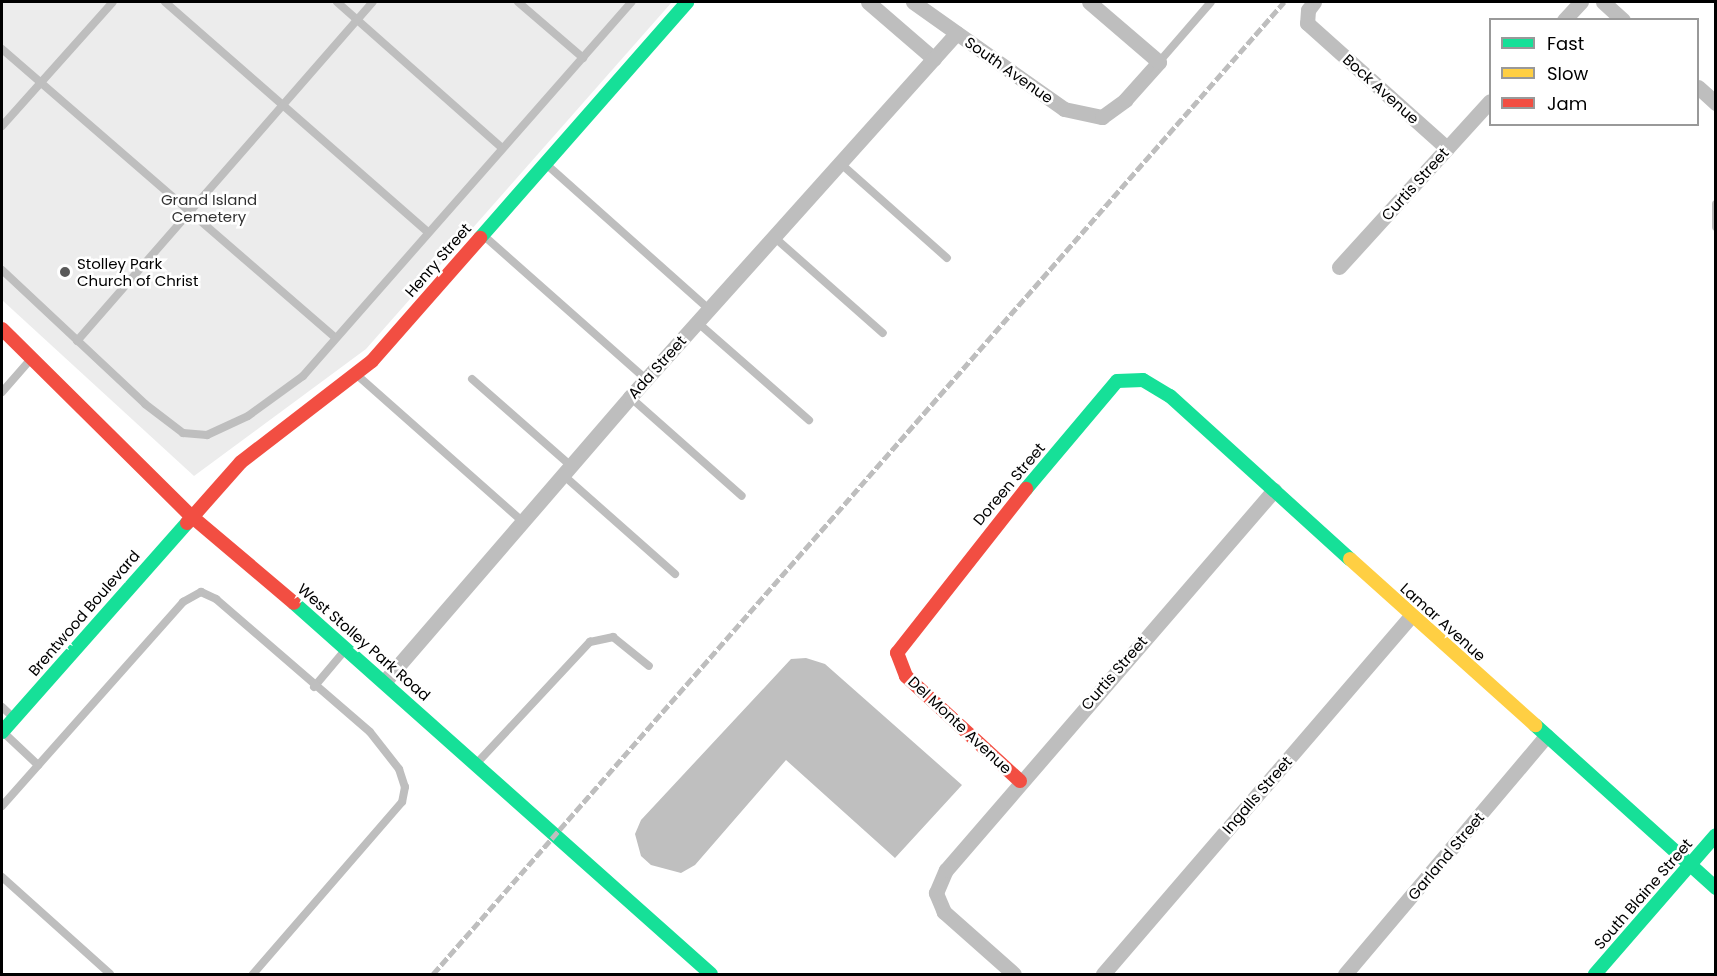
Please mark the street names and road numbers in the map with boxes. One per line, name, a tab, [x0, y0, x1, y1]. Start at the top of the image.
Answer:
street label: South Avenue	[961, 33, 1057, 107]
street label: Bock Avenue	[1339, 50, 1423, 128]
street label: Curtis Street	[1378, 144, 1452, 224]
street label: Henry Street	[401, 220, 475, 300]
street label: Ada Street	[624, 332, 690, 402]
street label: Doreen Street	[969, 439, 1049, 529]
street label: Brentwood Boulevard	[25, 547, 143, 679]
street label: Lamar Avenue	[1397, 579, 1489, 665]
street label: West Stolley Park Road	[294, 580, 434, 704]
street label: Curtis Street	[1077, 632, 1151, 714]
street label: Del Monte Avenue	[905, 672, 1015, 778]
street label: Ingalls Street	[1218, 753, 1296, 837]
street label: Garland Street	[1404, 809, 1488, 903]
street label: South Blaine Street	[1590, 835, 1696, 953]

